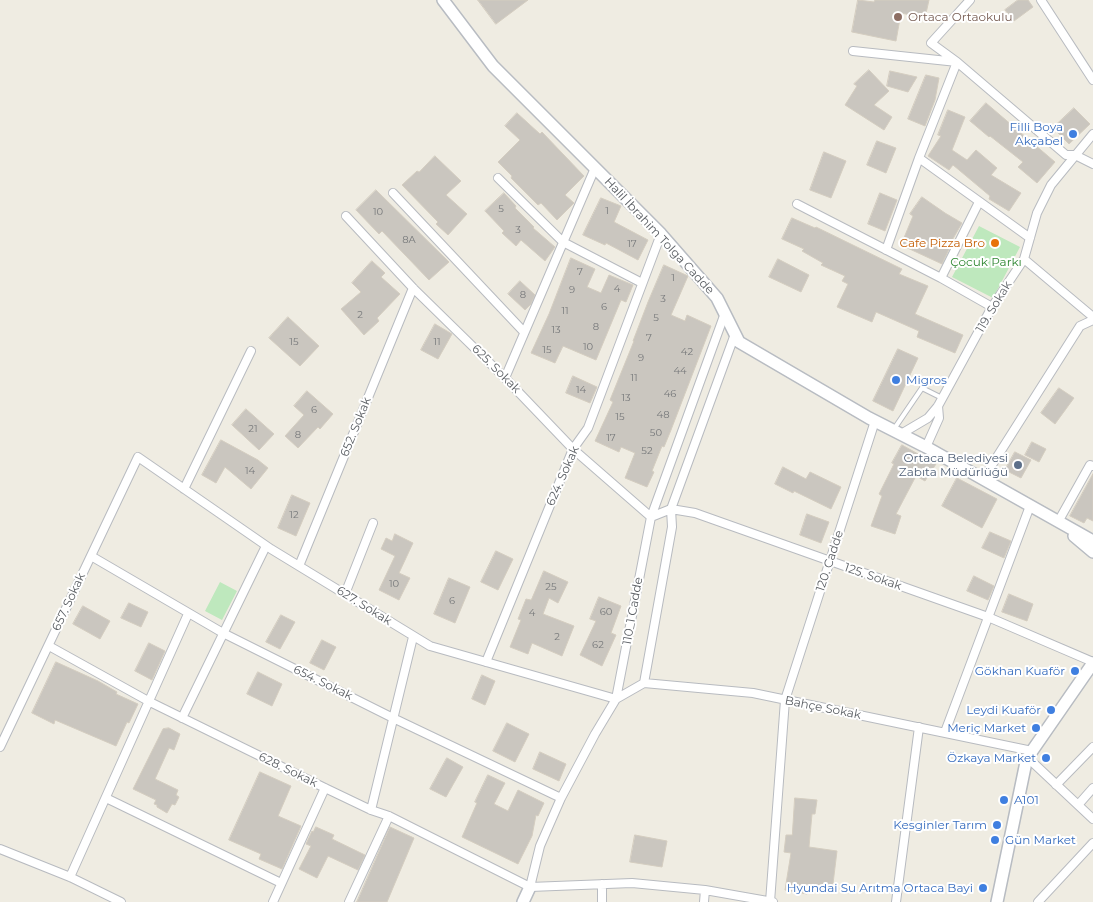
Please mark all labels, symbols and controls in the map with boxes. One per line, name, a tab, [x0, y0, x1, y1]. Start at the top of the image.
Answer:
place label: Ortaca Ortaokulu	[908, 10, 1012, 24]
marker: Ortaca Ortaokulu	[892, 11, 904, 23]
place label: Filli Boya Akçabel	[1010, 120, 1063, 148]
marker: Filli Boya Akçabel	[1067, 128, 1079, 140]
street label: Halil İbrahim Tolga Cadde	[601, 175, 717, 297]
house number: 5	[498, 203, 504, 215]
house number: 1	[605, 205, 609, 217]
house number: 10	[373, 206, 383, 218]
house number: 3	[515, 224, 521, 236]
house number: 8A	[402, 234, 416, 246]
place label: Cafe Pizza Bro	[900, 236, 985, 250]
marker: Cafe Pizza Bro	[989, 237, 1001, 249]
house number: 17	[627, 238, 637, 250]
park label: Çocuk Parkı	[950, 255, 1022, 269]
house number: 7	[577, 266, 583, 278]
house number: 1	[671, 272, 675, 284]
street label: 119. Sokak	[973, 279, 1015, 335]
house number: 4	[614, 283, 620, 295]
house number: 9	[569, 284, 575, 296]
house number: 8	[520, 289, 526, 301]
house number: 3	[660, 293, 666, 305]
house number: 6	[601, 301, 607, 313]
house number: 11	[561, 305, 569, 317]
house number: 2	[357, 309, 363, 321]
house number: 5	[653, 312, 659, 324]
house number: 8	[593, 321, 599, 333]
house number: 13	[551, 324, 561, 336]
house number: 7	[646, 332, 652, 344]
house number: 15	[289, 336, 299, 348]
house number: 11	[433, 336, 441, 348]
house number: 10	[583, 341, 593, 353]
street label: 625. Sokak	[469, 342, 523, 396]
house number: 15	[542, 344, 552, 356]
house number: 42	[681, 346, 693, 358]
house number: 9	[638, 352, 644, 364]
house number: 44	[673, 365, 687, 377]
house number: 11	[630, 372, 638, 384]
place label: Migros	[906, 373, 947, 387]
marker: Migros	[890, 374, 902, 386]
house number: 14	[576, 384, 586, 396]
house number: 46	[664, 388, 676, 400]
house number: 13	[621, 392, 631, 404]
street label: 652. Sokak	[338, 395, 374, 459]
house number: 6	[311, 404, 317, 416]
house number: 48	[656, 409, 670, 421]
house number: 15	[615, 411, 625, 423]
house number: 21	[248, 423, 258, 435]
house number: 50	[650, 427, 662, 439]
house number: 8	[295, 429, 301, 441]
house number: 17	[606, 432, 616, 444]
street label: 624. Sokak	[543, 444, 583, 508]
house number: 52	[641, 445, 653, 457]
place label: Ortaca Belediyesi Zabıta Müdürlüğü	[899, 451, 1008, 479]
marker: Ortaca Belediyesi Zabıta Müdürlüğü	[1012, 459, 1024, 471]
house number: 14	[245, 465, 255, 477]
house number: 12	[289, 509, 299, 521]
street label: 120. Cadde	[813, 529, 847, 593]
street label: 125. Sokak	[842, 560, 904, 594]
street label: 657. Sokak	[49, 571, 89, 633]
street label: 110_1 Cadde	[620, 576, 646, 646]
house number: 10	[389, 578, 399, 590]
house number: 25	[545, 581, 557, 593]
street label: 627. Sokak	[334, 583, 394, 629]
house number: 6	[449, 595, 455, 607]
house number: 60	[600, 606, 612, 618]
house number: 4	[529, 607, 535, 619]
house number: 2	[554, 631, 560, 643]
house number: 62	[592, 639, 604, 651]
street label: 654. Sokak	[291, 662, 355, 704]
place label: Gökhan Kuaför	[975, 664, 1065, 678]
marker: Gökhan Kuaför	[1069, 665, 1081, 677]
street label: Bahçe Sokak	[784, 694, 862, 722]
place label: Leydi Kuaför	[966, 703, 1041, 717]
marker: Leydi Kuaför	[1045, 704, 1057, 716]
place label: Meriç Market	[947, 721, 1026, 735]
marker: Meriç Market	[1030, 722, 1042, 734]
street label: 628. Sokak	[256, 750, 320, 790]
place label: Özkaya Market	[947, 751, 1036, 765]
marker: Özkaya Market	[1040, 752, 1052, 764]
place label: A101	[1014, 793, 1039, 807]
marker: A101	[998, 794, 1010, 806]
place label: Kesginler Tarım	[893, 818, 987, 832]
marker: Kesginler Tarım	[991, 819, 1003, 831]
place label: Gün Market	[1005, 833, 1076, 847]
marker: Gün Market	[989, 834, 1001, 846]
place label: Hyundai Su Arıtma Ortaca Bayi	[787, 881, 973, 895]
marker: Hyundai Su Arıtma Ortaca Bayi	[977, 882, 989, 894]

